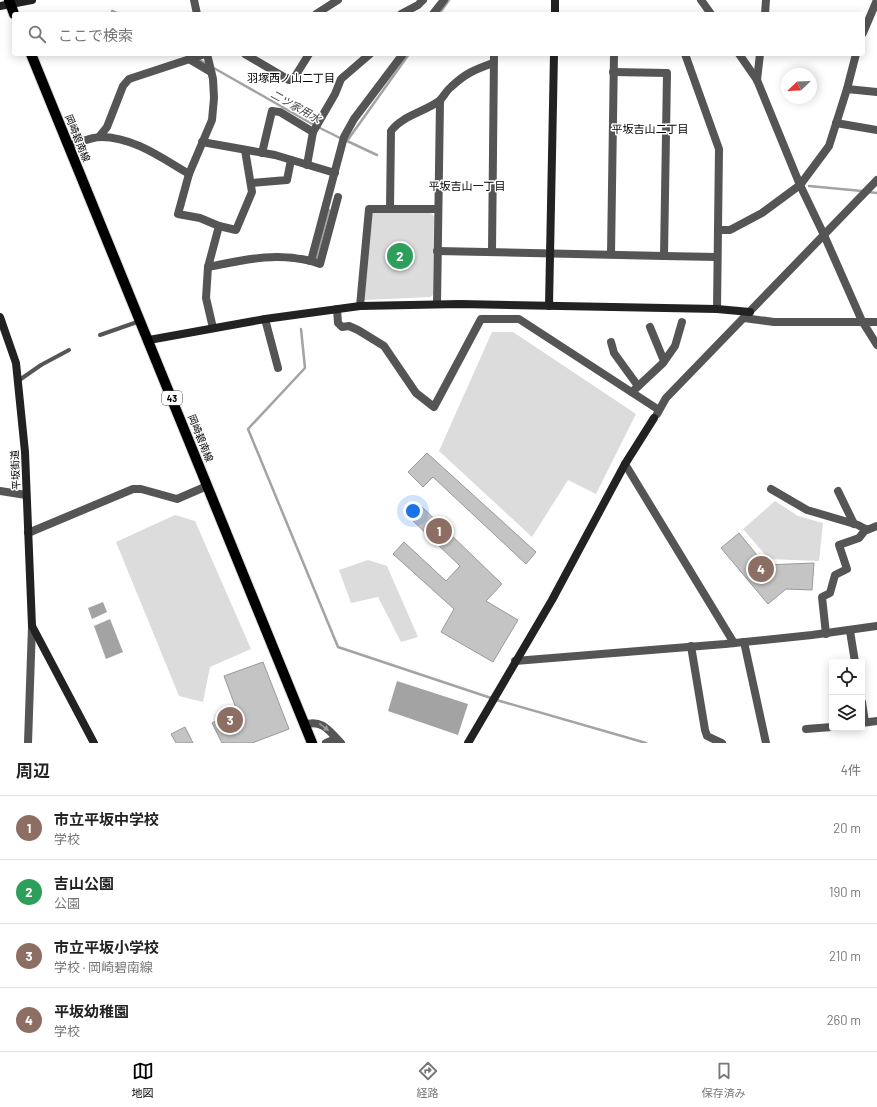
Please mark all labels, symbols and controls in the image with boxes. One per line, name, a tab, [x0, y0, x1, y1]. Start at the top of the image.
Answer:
search box	[12, 12, 865, 56]
icon: search	[26, 23, 48, 45]
text: ここで検索	[58, 26, 133, 44]
north arrow	[781, 68, 817, 104]
district label: 羽塚西ノ山二丁目	[247, 71, 335, 84]
water label: 二ツ家用水	[269, 87, 324, 126]
street label: 岡崎碧南線	[63, 113, 93, 163]
district label: 平坂吉山二丁目	[612, 122, 689, 135]
district label: 平坂吉山一丁目	[429, 179, 506, 192]
pin: 2	[387, 241, 413, 271]
road number: 43	[162, 391, 182, 405]
street label: 岡崎碧南線	[186, 413, 216, 463]
street label: 平坂街道	[8, 450, 22, 490]
your location	[403, 501, 423, 521]
pin: 1	[426, 516, 452, 546]
pin: 4	[748, 554, 774, 584]
map controls	[829, 659, 865, 731]
button: locate	[829, 659, 865, 695]
button: layers	[829, 695, 865, 731]
pin: 3	[217, 705, 243, 735]
one-way arrow	[319, 723, 330, 731]
text: 周辺	[16, 760, 50, 780]
text: 4件	[841, 762, 861, 778]
text: 市立平坂中学校	[54, 810, 159, 828]
text: 1	[27, 820, 31, 836]
text: 20 m	[833, 820, 861, 836]
text: 学校	[54, 831, 80, 847]
text: 吉山公園	[54, 874, 114, 892]
text: 2	[25, 884, 33, 900]
text: 190 m	[829, 884, 861, 900]
text: 公園	[54, 895, 80, 911]
text: 市立平坂小学校	[54, 938, 159, 956]
text: 3	[25, 948, 33, 964]
text: 210 m	[829, 948, 861, 964]
text: 学校 · 岡崎碧南線	[54, 959, 153, 975]
text: 平坂幼稚園	[54, 1002, 129, 1020]
text: 4	[25, 1012, 33, 1028]
text: 260 m	[827, 1012, 861, 1028]
text: 学校	[54, 1023, 80, 1039]
tab: 地図	[132, 1060, 154, 1100]
tab: 経路	[417, 1060, 439, 1100]
tab: 保存済み	[702, 1060, 746, 1100]

